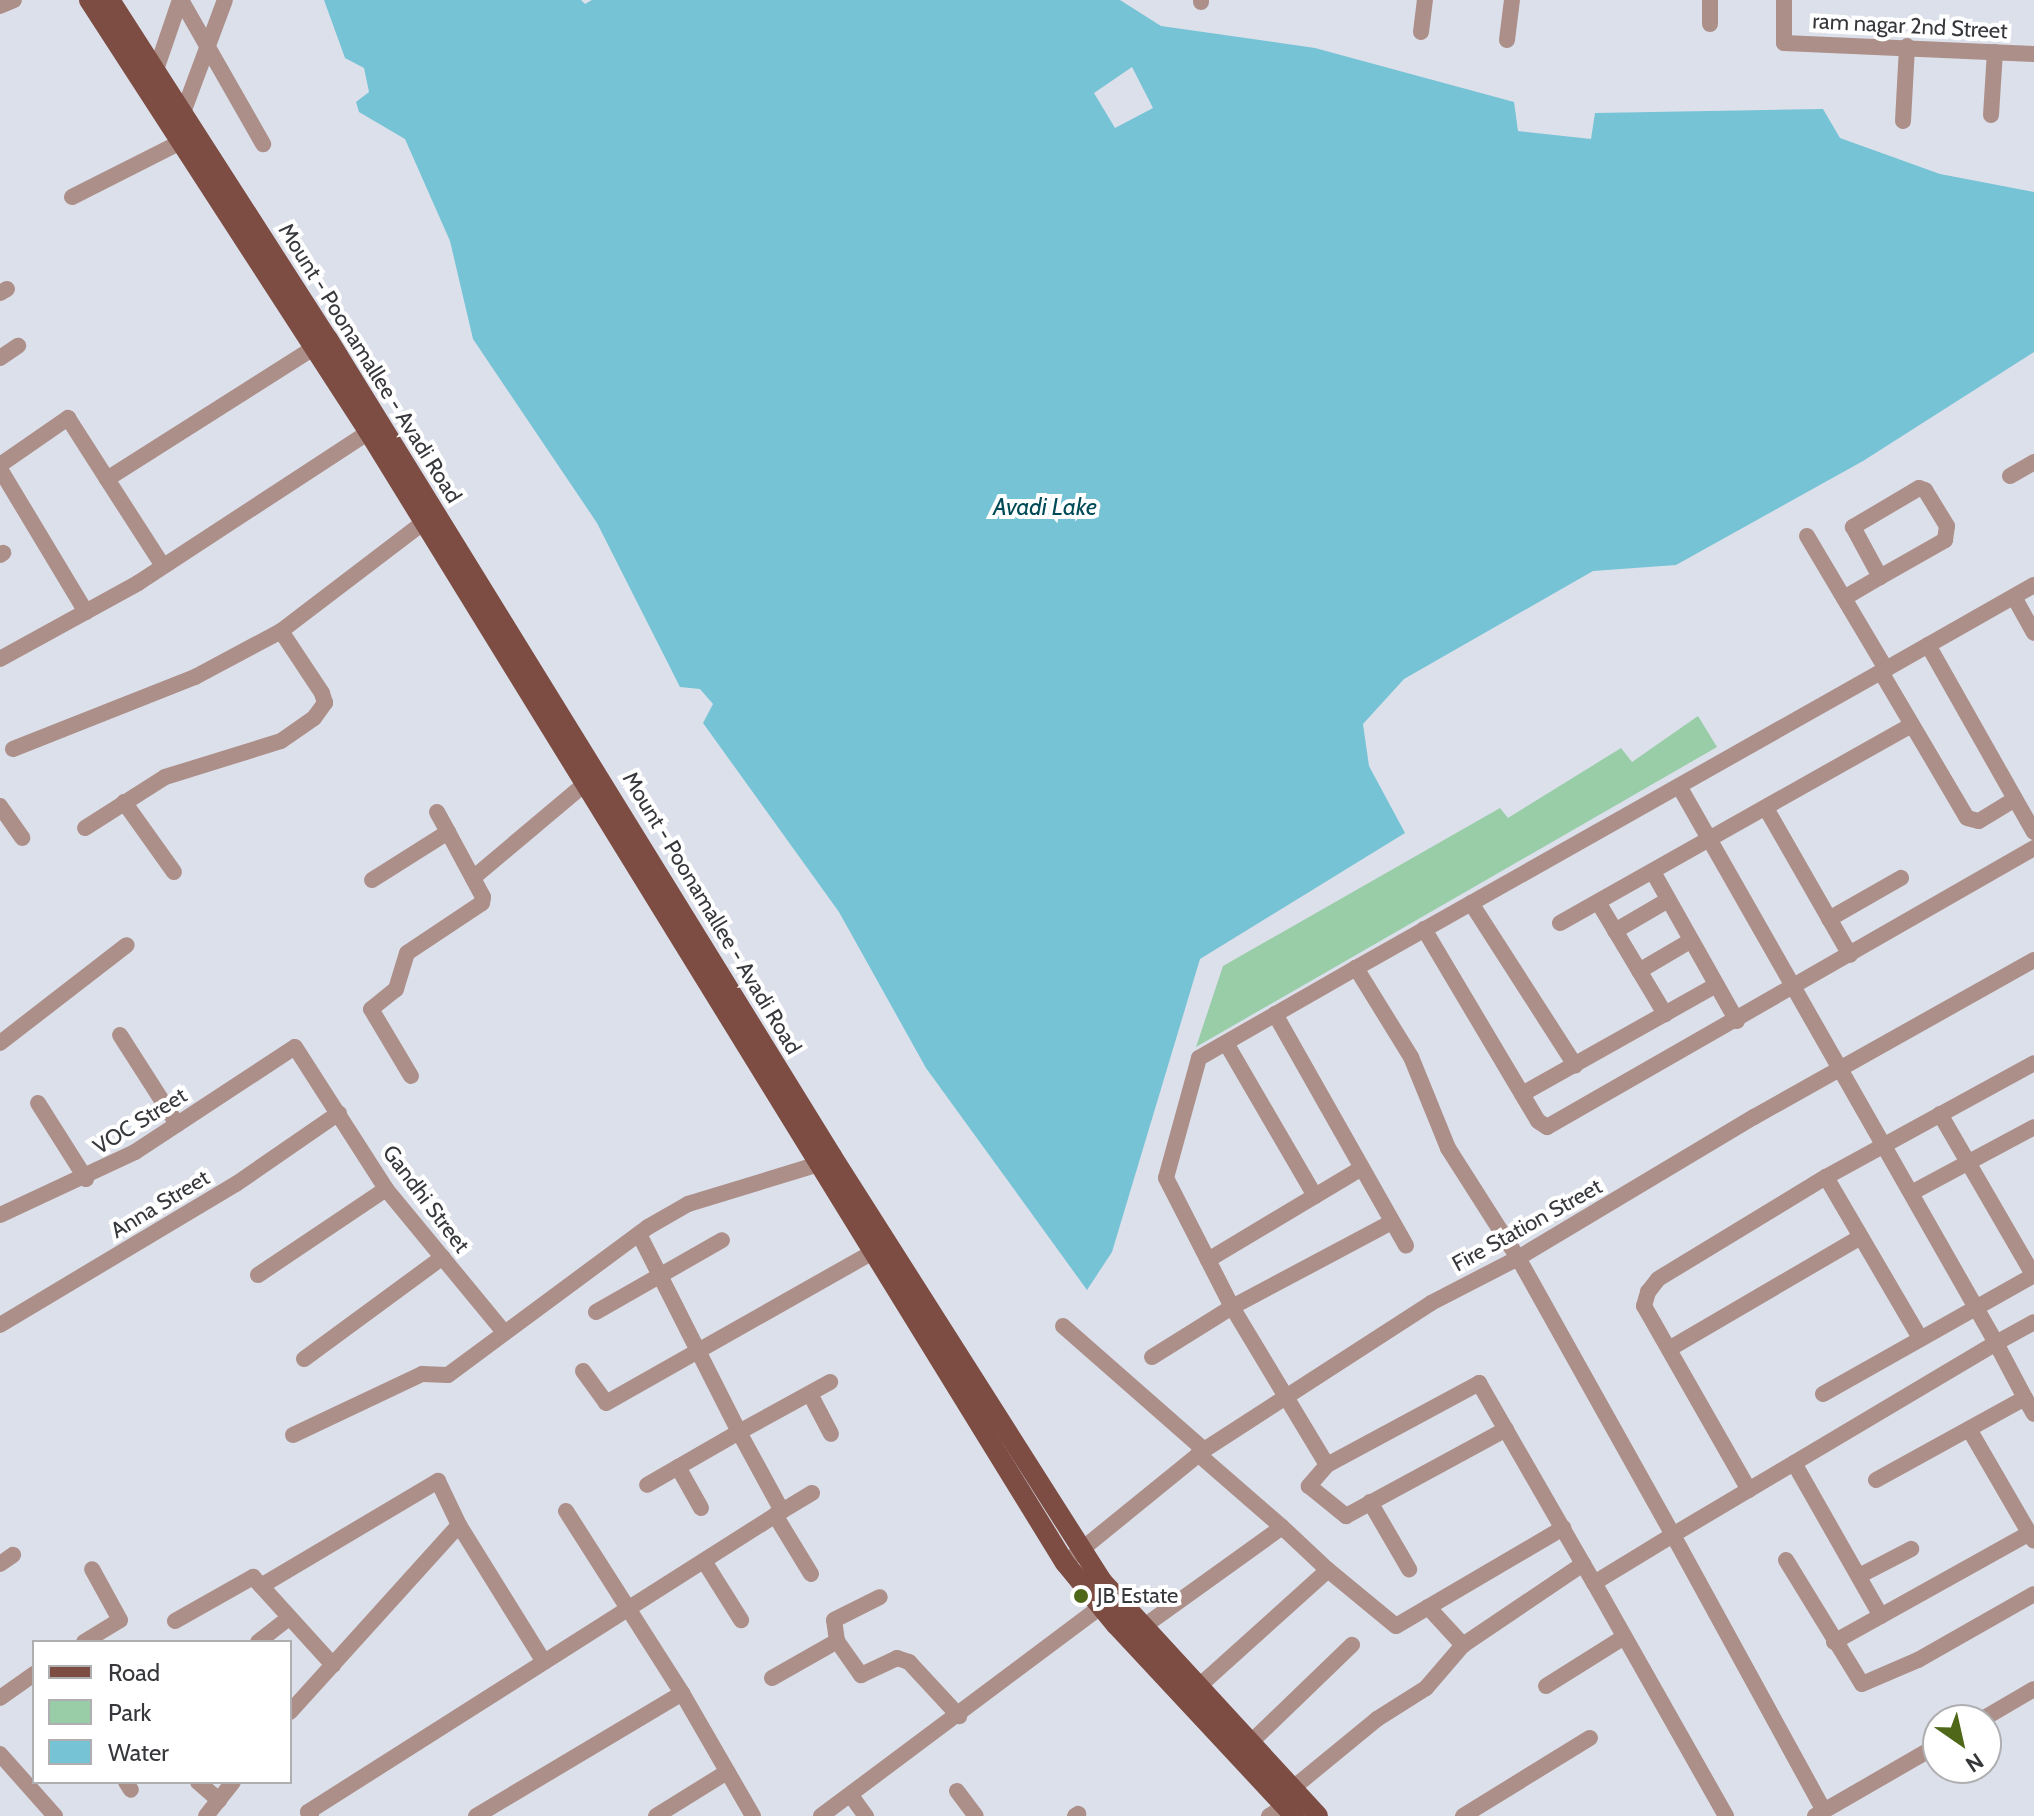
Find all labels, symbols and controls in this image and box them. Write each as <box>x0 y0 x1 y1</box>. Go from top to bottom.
street label: ram nagar 2nd Street <box>1812 8 2008 44</box>
street label: Mount - Poonamallee - Avadi Road <box>273 218 467 508</box>
water label: Avadi Lake <box>993 493 1097 521</box>
street label: Mount - Poonamallee - Avadi Road <box>617 767 807 1059</box>
street label: VOC Street <box>88 1082 192 1160</box>
street label: Gandhi Street <box>377 1140 475 1258</box>
street label: Anna Street <box>106 1164 214 1244</box>
street label: Fire Station Street <box>1448 1173 1606 1277</box>
place label: JB Estate <box>1097 1583 1178 1609</box>
marker: JB Estate <box>1072 1587 1090 1605</box>
legend <box>32 1640 292 1784</box>
text: Road <box>108 1658 160 1687</box>
text: Park <box>108 1698 151 1727</box>
north arrow <box>1922 1704 2002 1784</box>
text: Water <box>108 1738 169 1767</box>
text: N <box>1961 1747 1989 1778</box>

